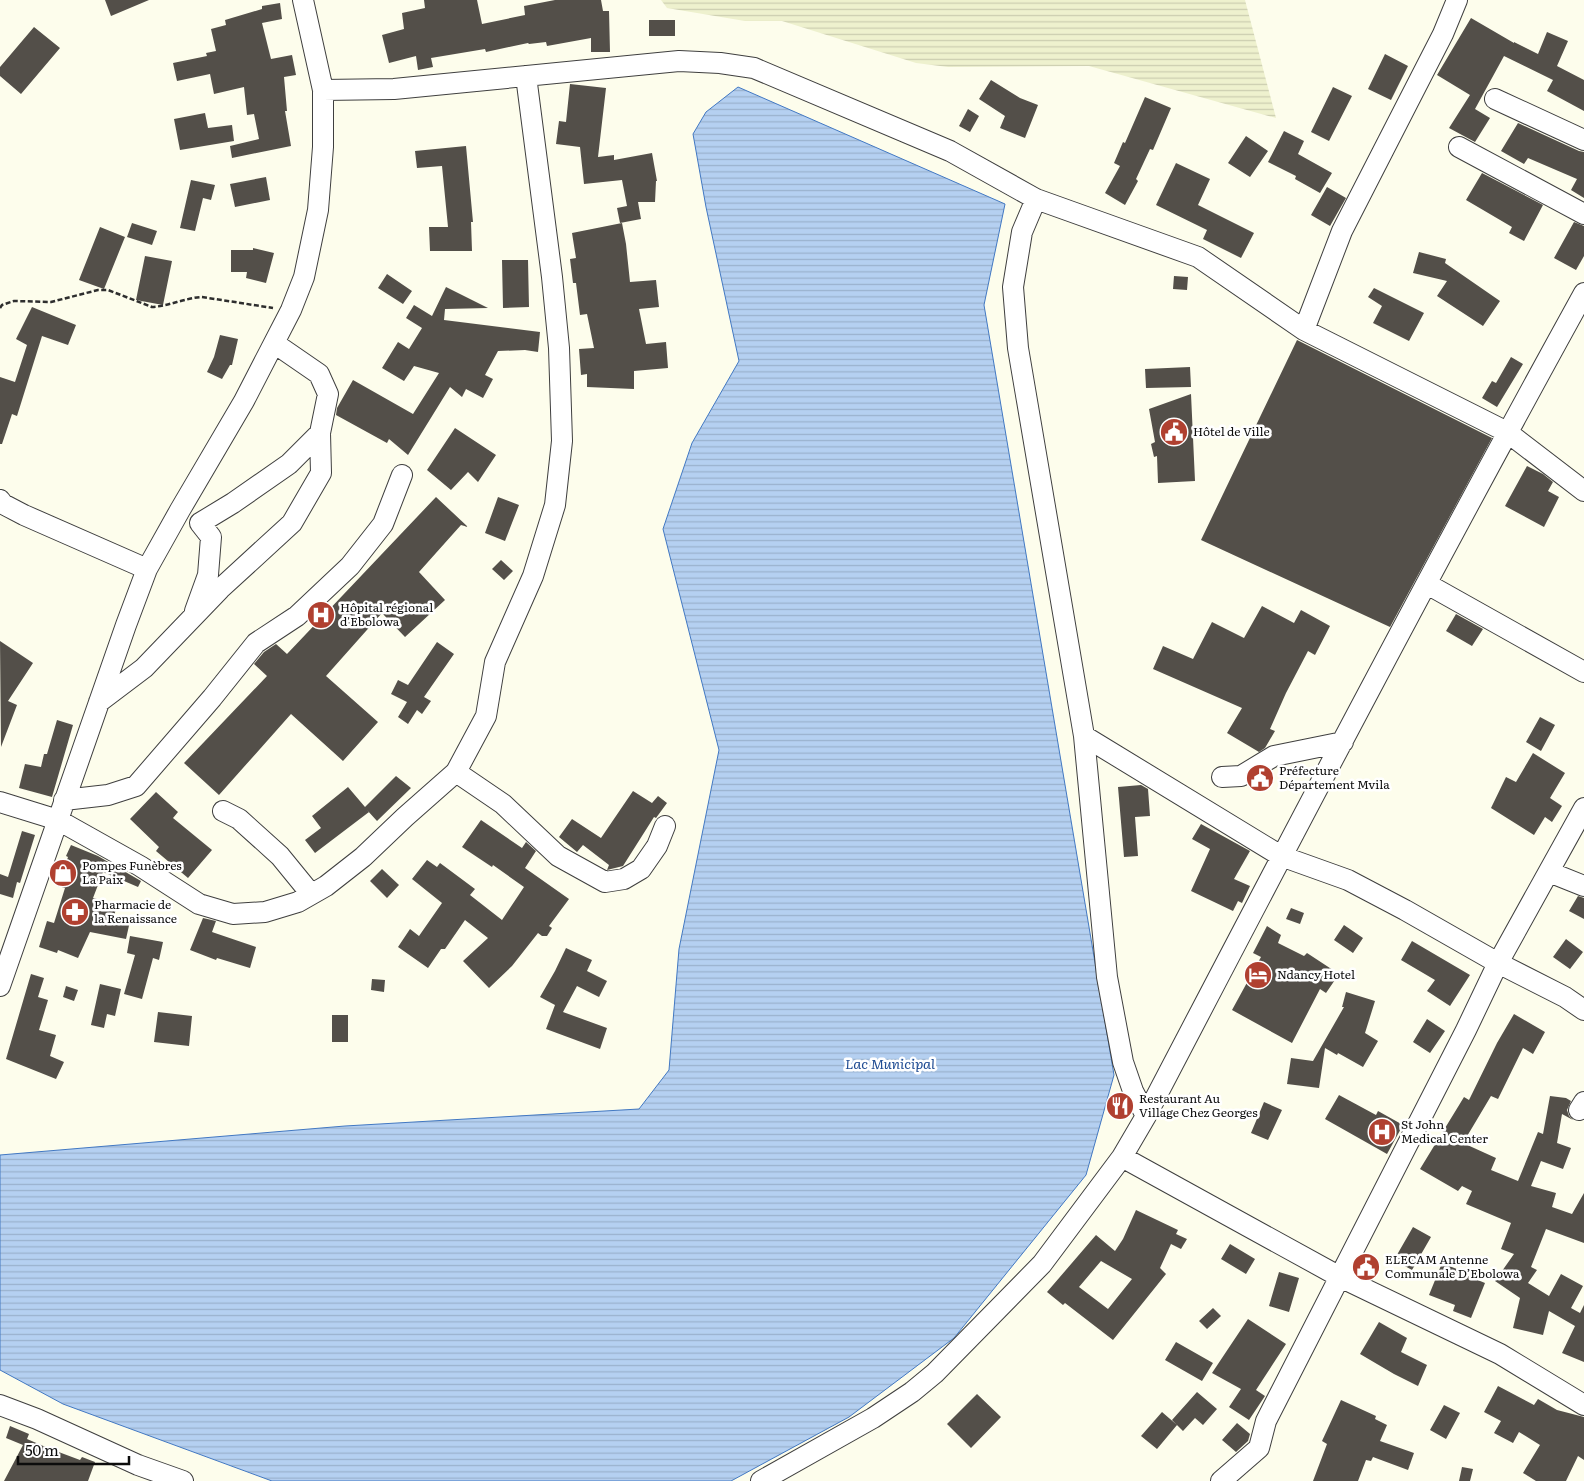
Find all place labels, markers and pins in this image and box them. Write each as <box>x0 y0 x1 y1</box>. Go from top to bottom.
public building icon: Hôtel de Ville <box>1159 417 1189 447</box>
place label: Hôtel de Ville <box>1193 422 1270 440</box>
place label: Hôpital régional d'Ebolowa <box>340 598 433 630</box>
hospital icon: Hôpital régional d'Ebolowa <box>306 600 336 630</box>
place label: Préfecture Département Mvila <box>1279 761 1390 793</box>
public building icon: Préfecture Département Mvila <box>1245 763 1275 793</box>
place label: Pompes Funèbres La Paix <box>82 856 182 888</box>
shop icon: Pompes Funèbres La Paix <box>48 858 78 888</box>
place label: Pharmacie de la Renaissance <box>94 895 177 927</box>
pharmacy icon: Pharmacie de la Renaissance <box>60 897 90 927</box>
hotel icon: Ndancy Hotel <box>1243 960 1273 990</box>
place label: Ndancy Hotel <box>1277 965 1355 983</box>
place label: Restaurant Au Village Chez Georges <box>1139 1089 1258 1121</box>
restaurant icon: Restaurant Au Village Chez Georges <box>1105 1091 1135 1121</box>
place label: St John Medical Center <box>1401 1115 1488 1147</box>
hospital icon: St John Medical Center <box>1367 1117 1397 1147</box>
place label: ELECAM Antenne Communale D’Ebolowa <box>1385 1250 1520 1282</box>
public building icon: ELECAM Antenne Communale D’Ebolowa <box>1351 1252 1381 1282</box>

